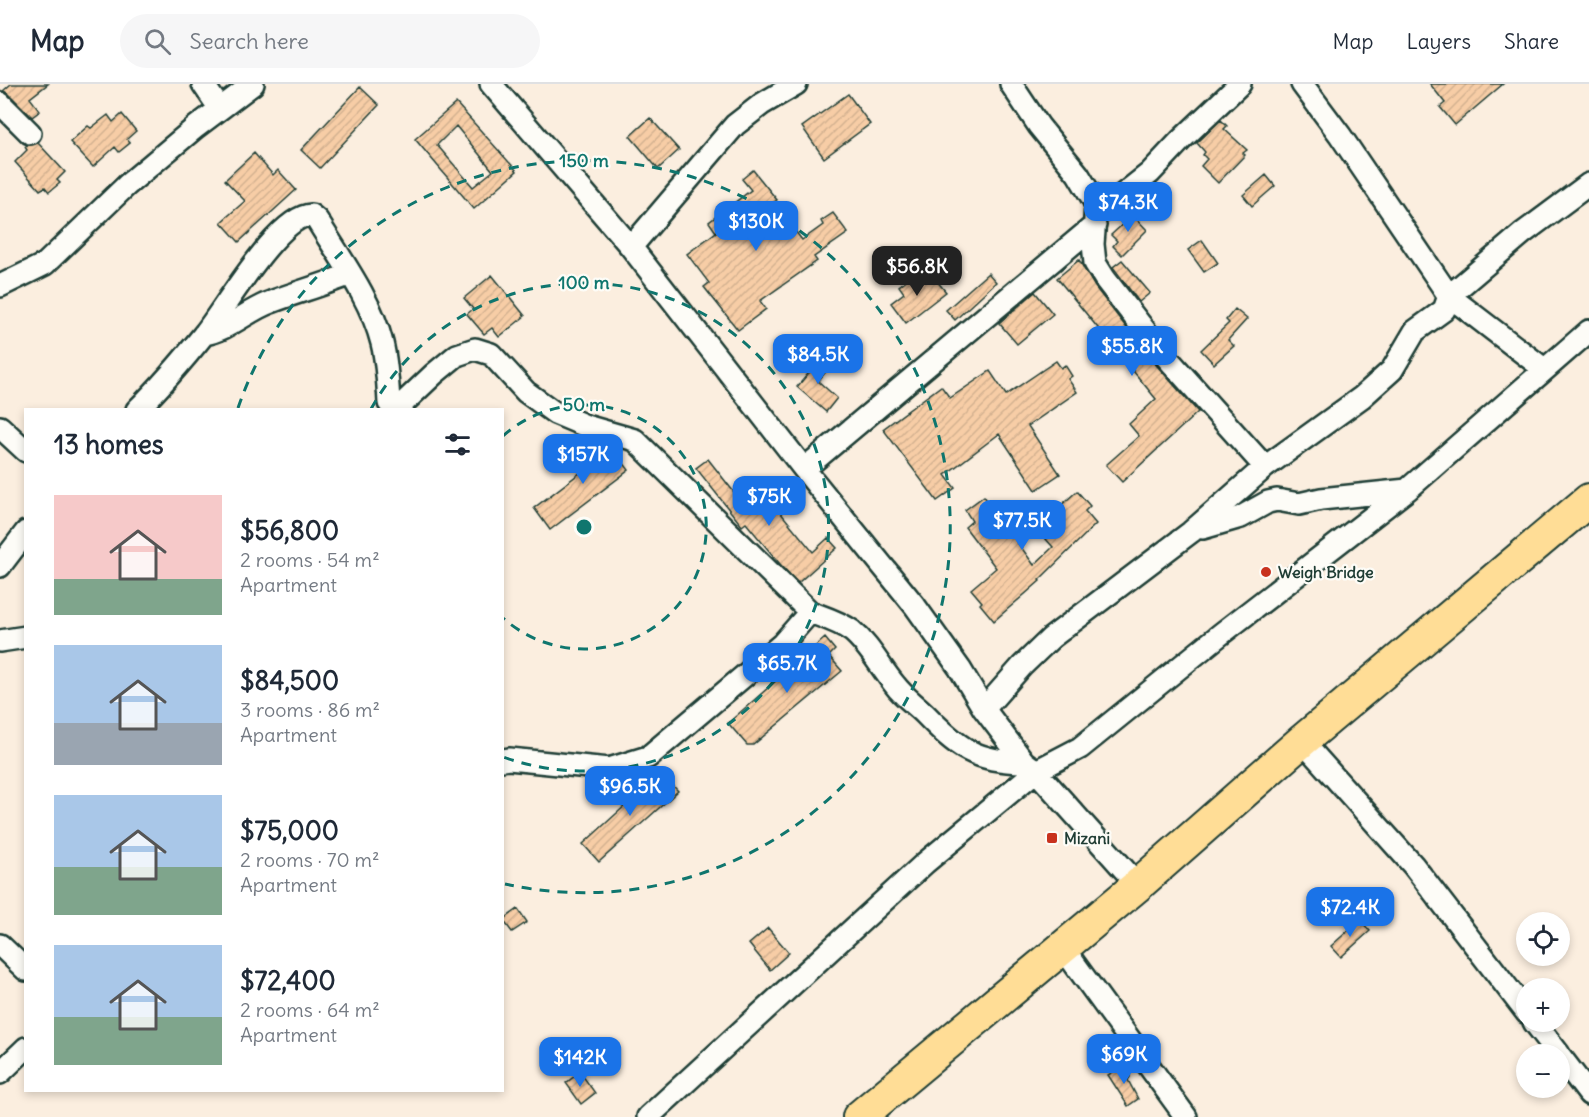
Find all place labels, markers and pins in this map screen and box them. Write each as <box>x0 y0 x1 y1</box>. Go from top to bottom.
pin: $74.3K <box>1079 182 1177 233</box>
pin: $130K <box>714 201 798 252</box>
pin: $56.8K <box>868 246 966 297</box>
pin: $55.8K <box>1083 326 1181 377</box>
pin: $84.5K <box>769 334 867 385</box>
pin: $157K <box>541 434 625 485</box>
pin: $75K <box>733 476 805 527</box>
pin: $77.5K <box>973 500 1071 551</box>
centre of rings <box>574 517 594 537</box>
place label: Weigh Bridge <box>1278 562 1374 583</box>
marker: Weigh Bridge <box>1259 565 1273 579</box>
pin: $65.7K <box>738 643 836 694</box>
pin: $96.5K <box>581 766 679 817</box>
place label: Mizani <box>1064 828 1110 848</box>
marker: Mizani <box>1045 831 1059 845</box>
pin: $72.4K <box>1301 887 1399 938</box>
pin: $69K <box>1088 1034 1160 1085</box>
pin: $142K <box>538 1037 622 1088</box>

